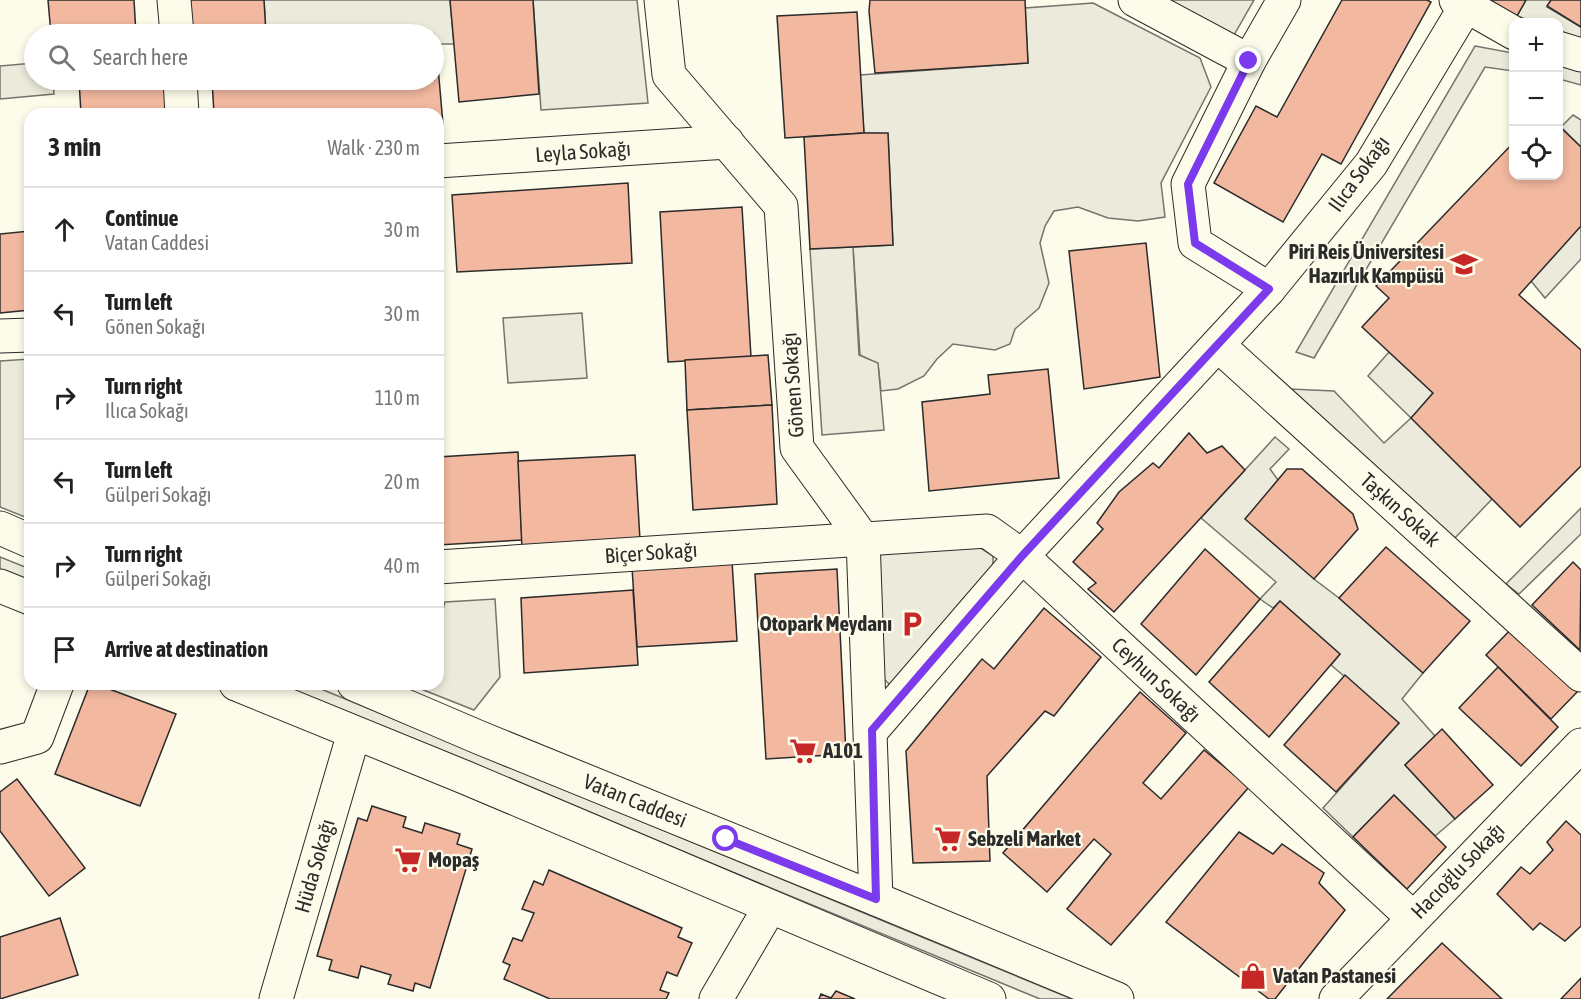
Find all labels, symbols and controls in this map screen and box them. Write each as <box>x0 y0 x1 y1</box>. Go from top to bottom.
map controls <box>1509 18 1563 180</box>
button: + <box>1509 18 1563 72</box>
search box <box>24 24 444 90</box>
icon: search <box>45 41 78 74</box>
text: Search here <box>93 44 188 70</box>
route end <box>1235 47 1261 73</box>
button: − <box>1509 72 1563 126</box>
button: locate <box>1509 126 1563 180</box>
street label: Ilıca Sokağı <box>1323 131 1394 216</box>
text: 3 min <box>48 132 101 162</box>
text: Walk · 230 m <box>328 136 420 159</box>
street label: Leyla Sokağı <box>534 136 632 166</box>
text: Continue <box>105 205 179 231</box>
icon: ahead <box>48 213 81 246</box>
text: 30 m <box>384 218 420 241</box>
text: Vatan Caddesi <box>105 231 209 254</box>
place label: Piri Reis Üniversitesi Hazırlık Kampüsü <box>1289 239 1444 287</box>
school or university icon: Piri Reis Üniversitesi Hazırlık Kampüsü <box>1449 249 1479 279</box>
text: Turn left <box>105 289 172 315</box>
icon: left <box>48 297 81 330</box>
text: 30 m <box>384 302 420 325</box>
text: Gönen Sokağı <box>105 315 205 338</box>
street label: Gönen Sokağı <box>776 332 808 438</box>
text: Turn right <box>105 373 182 399</box>
icon: right <box>48 381 81 414</box>
text: 110 m <box>375 386 420 409</box>
text: Ilıca Sokağı <box>105 399 189 422</box>
text: Turn left <box>105 457 172 483</box>
icon: left <box>48 465 81 498</box>
street label: Taşkın Sokak <box>1356 467 1445 551</box>
text: 20 m <box>384 470 420 493</box>
text: Gülperi Sokağı <box>105 483 211 506</box>
street label: Biçer Sokağı <box>604 537 698 567</box>
text: Turn right <box>105 541 182 567</box>
icon: right <box>48 549 81 582</box>
text: 40 m <box>384 554 420 577</box>
text: Gülperi Sokağı <box>105 567 211 590</box>
parking icon: Otopark Meydanı <box>897 609 927 639</box>
place label: Otopark Meydanı <box>759 611 892 635</box>
street label: Ceyhun Sokağı <box>1107 632 1206 726</box>
icon: arrive <box>48 633 81 666</box>
text: Arrive at destination <box>105 636 268 662</box>
supermarket icon: A101 <box>788 736 818 766</box>
place label: A101 <box>822 738 863 762</box>
street label: Vatan Caddesi <box>580 768 690 832</box>
street label: Hüda Sokağı <box>289 816 339 915</box>
street label: Hacıoğlu Sokağı <box>1406 818 1509 923</box>
supermarket icon: Sebzeli Market <box>933 824 963 854</box>
route start <box>712 825 738 851</box>
place label: Sebzeli Market <box>968 826 1081 850</box>
supermarket icon: Mopaş <box>393 845 423 875</box>
place label: Mopaş <box>428 847 480 871</box>
shop icon: Vatan Pastanesi <box>1238 961 1268 991</box>
place label: Vatan Pastanesi <box>1272 963 1396 987</box>

